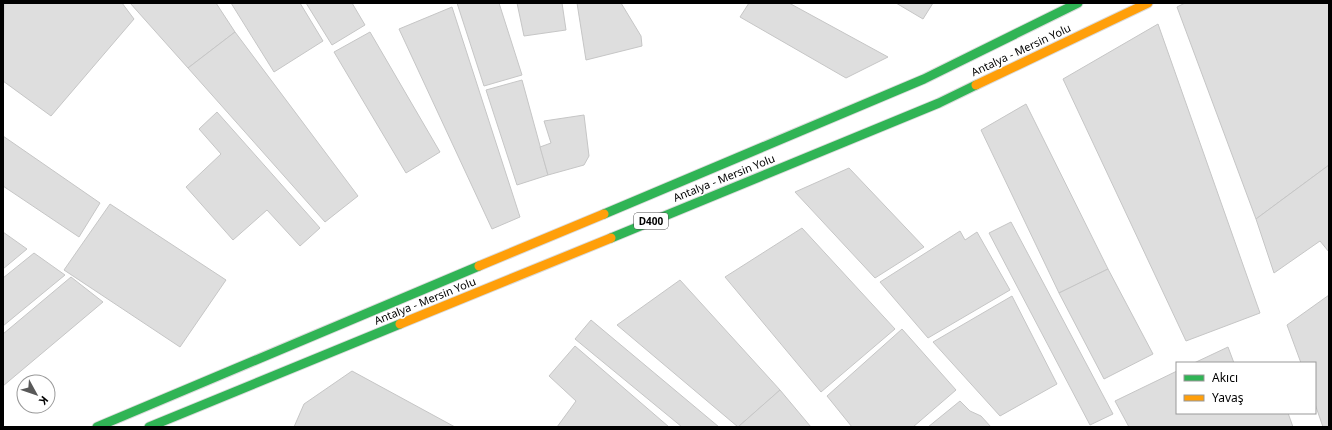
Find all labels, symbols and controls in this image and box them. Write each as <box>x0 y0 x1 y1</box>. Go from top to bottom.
street label: Antalya - Mersin Yolu <box>969 20 1073 79</box>
street label: Antalya - Mersin Yolu <box>671 150 777 205</box>
road number: D400 <box>634 213 668 229</box>
street label: Antalya - Mersin Yolu <box>372 273 478 328</box>
legend <box>1176 362 1316 414</box>
text: Akıcı <box>1212 369 1238 386</box>
north arrow <box>16 374 56 414</box>
text: Yavaş <box>1212 389 1244 406</box>
text: K <box>36 393 52 409</box>

